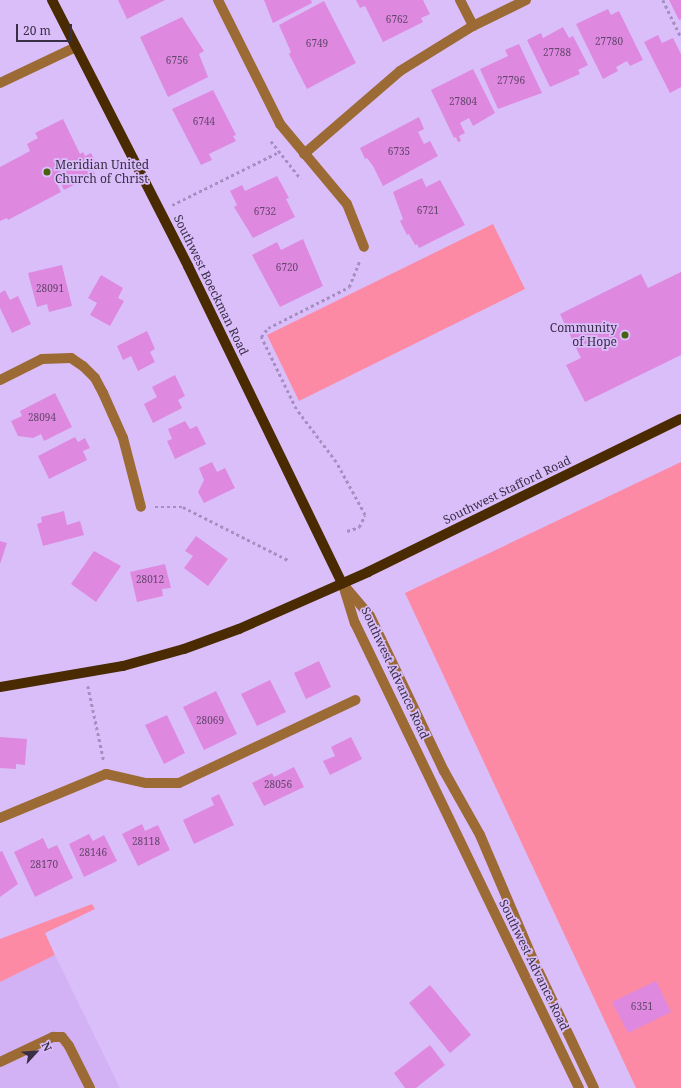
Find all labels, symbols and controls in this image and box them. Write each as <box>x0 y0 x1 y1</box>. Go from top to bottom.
house number: 6762 <box>386 14 408 26</box>
scale bar <box>18 16 74 42</box>
text: 20 m <box>23 22 51 39</box>
house number: 27780 <box>595 36 623 48</box>
house number: 6749 <box>306 38 328 50</box>
house number: 27788 <box>543 47 571 59</box>
house number: 6756 <box>166 55 188 67</box>
house number: 27796 <box>497 75 525 87</box>
house number: 27804 <box>449 96 477 108</box>
house number: 6744 <box>193 116 215 128</box>
house number: 6735 <box>388 146 410 158</box>
place label: Meridian United Church of Christ <box>55 158 149 186</box>
marker: Meridian United Church of Christ <box>42 167 52 177</box>
house number: 6721 <box>417 205 439 217</box>
house number: 6732 <box>254 206 276 218</box>
street label: Southwest Boeckman Road <box>171 212 251 358</box>
house number: 6720 <box>276 262 298 274</box>
house number: 28091 <box>36 283 64 295</box>
place label: Community of Hope <box>550 321 617 349</box>
marker: Community of Hope <box>620 330 630 340</box>
house number: 28094 <box>28 412 56 424</box>
street label: Southwest Stafford Road <box>441 453 573 527</box>
house number: 28012 <box>136 574 164 586</box>
street label: Southwest Advance Road <box>358 605 432 741</box>
house number: 28069 <box>196 715 224 727</box>
house number: 28056 <box>264 779 292 791</box>
house number: 28118 <box>132 836 160 848</box>
house number: 28146 <box>79 847 107 859</box>
house number: 28170 <box>30 859 58 871</box>
street label: Southwest Advance Road <box>496 897 572 1033</box>
house number: 6351 <box>631 1001 653 1013</box>
north arrow <box>16 1032 56 1072</box>
text: N <box>39 1039 56 1054</box>

